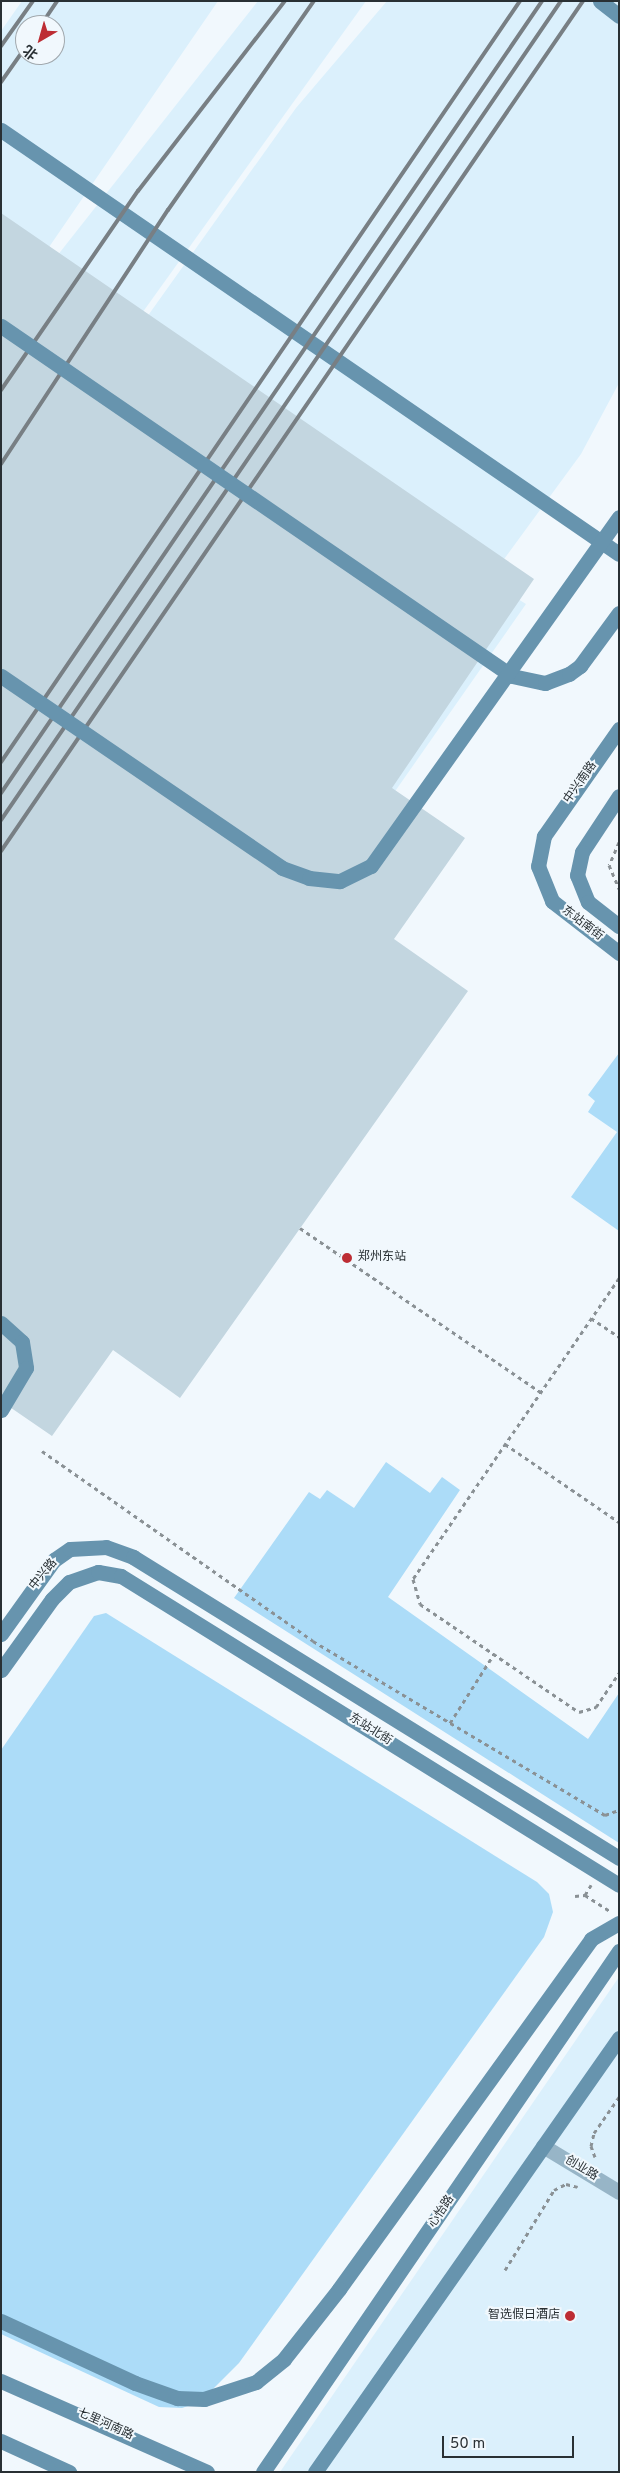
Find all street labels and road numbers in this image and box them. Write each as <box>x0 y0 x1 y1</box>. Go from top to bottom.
street label: 中兴南路 <box>561 759 601 807</box>
street label: 东站南街 <box>558 904 606 944</box>
street label: 中兴路 <box>27 1556 61 1594</box>
street label: 东站北街 <box>346 1711 394 1749</box>
street label: 创业路 <box>562 2154 600 2184</box>
street label: 心怡路 <box>426 2193 458 2231</box>
street label: 七里河南路 <box>75 2406 135 2444</box>

